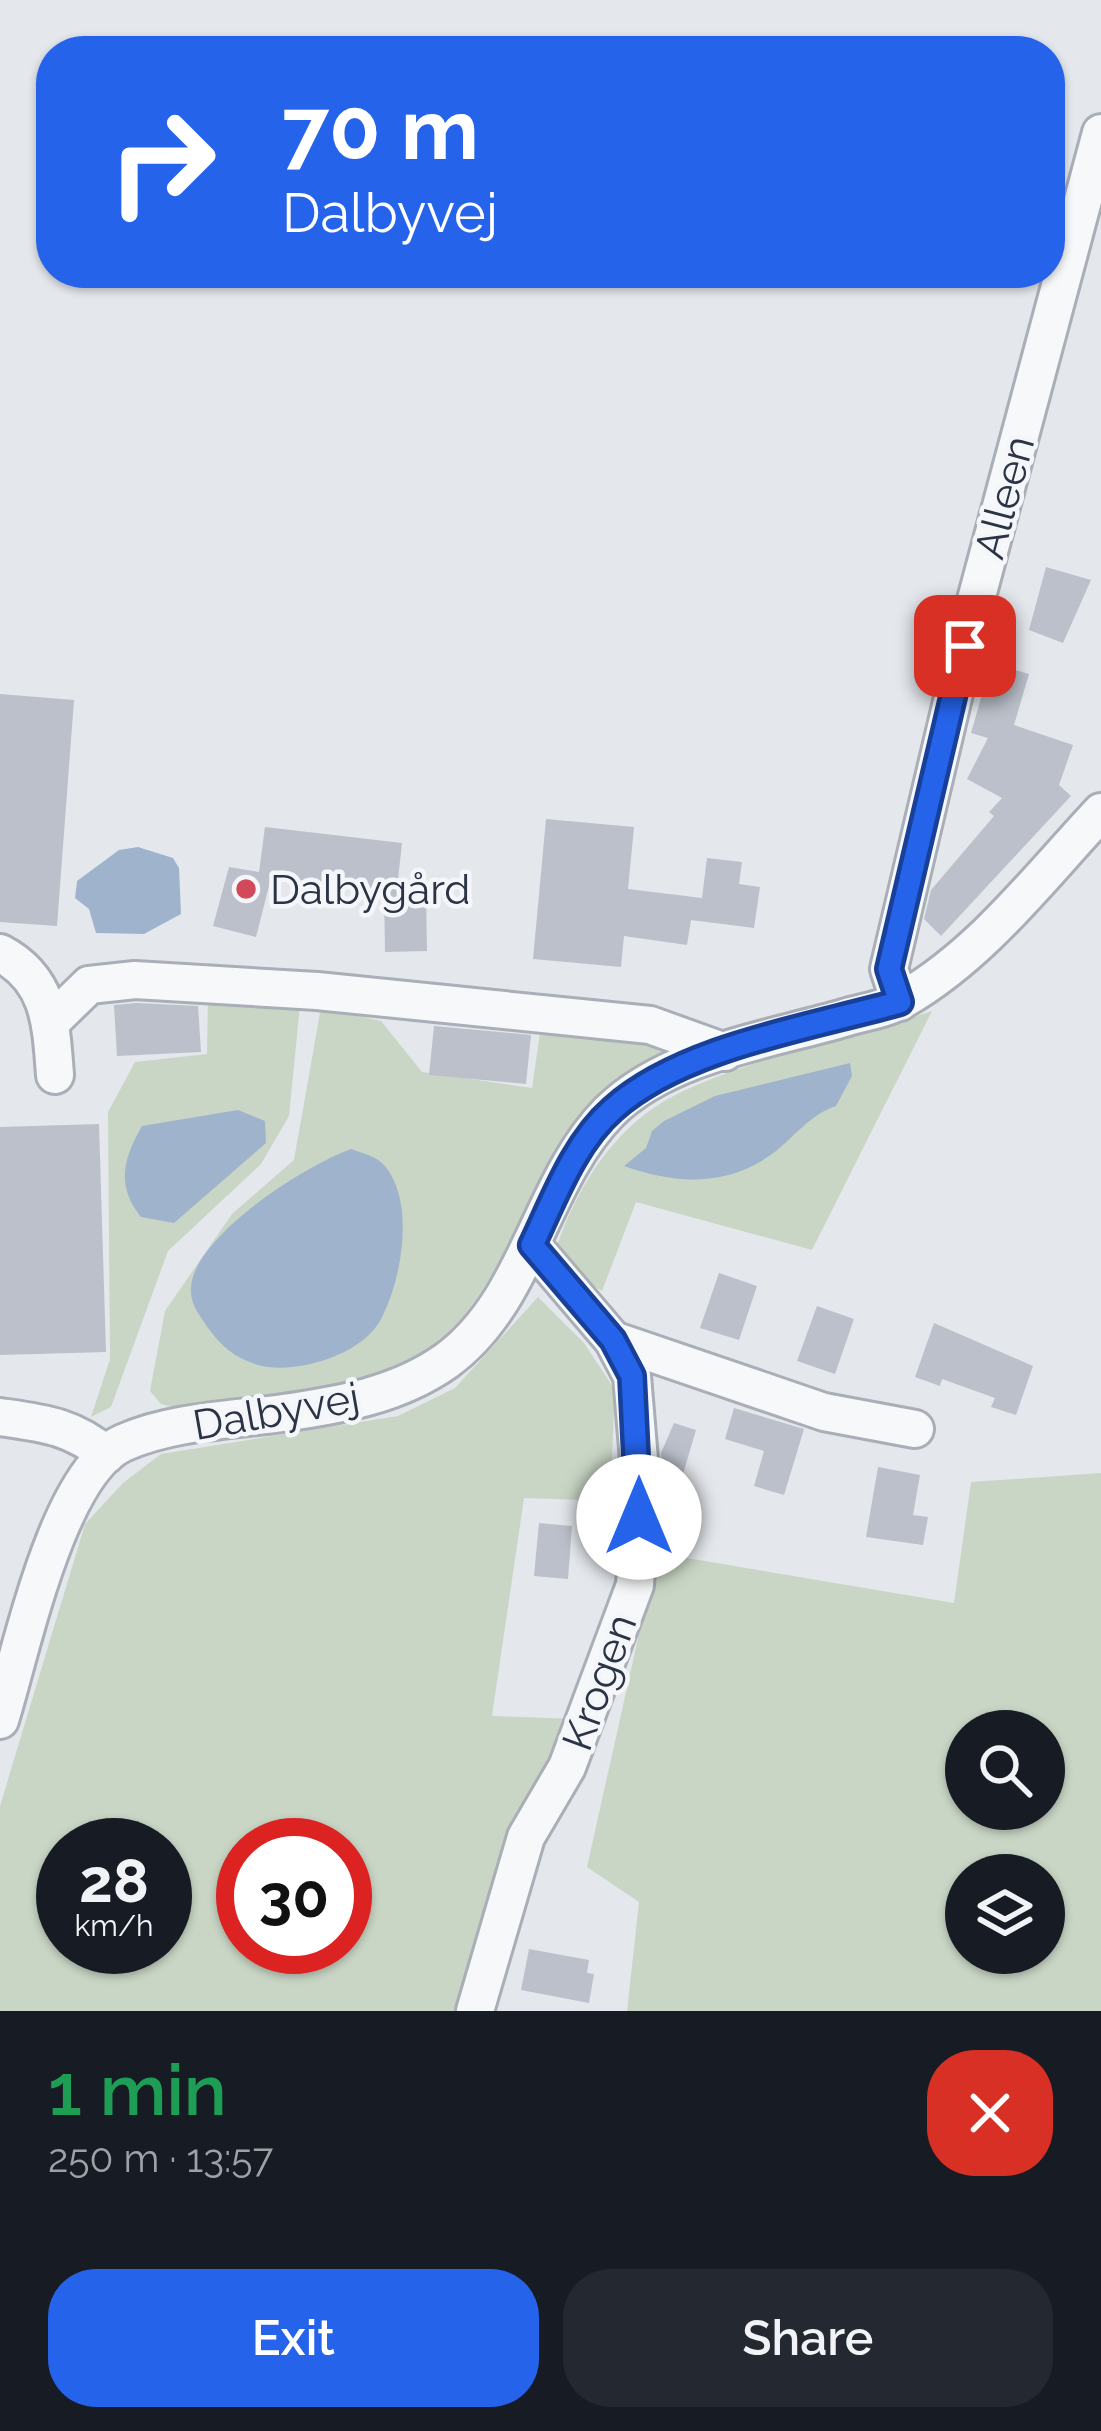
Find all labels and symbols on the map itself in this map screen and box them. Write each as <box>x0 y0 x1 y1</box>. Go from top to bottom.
street label: Alleen <box>965 430 1044 564</box>
pin <box>914 595 1016 697</box>
place label: Dalbygård <box>270 865 471 914</box>
marker: Dalbygård <box>233 876 259 902</box>
street label: Dalbyvej <box>189 1373 363 1450</box>
position arrow <box>576 1454 702 1580</box>
street label: Krogen <box>552 1607 647 1757</box>
speed limit sign: 30 <box>216 1818 372 1974</box>

